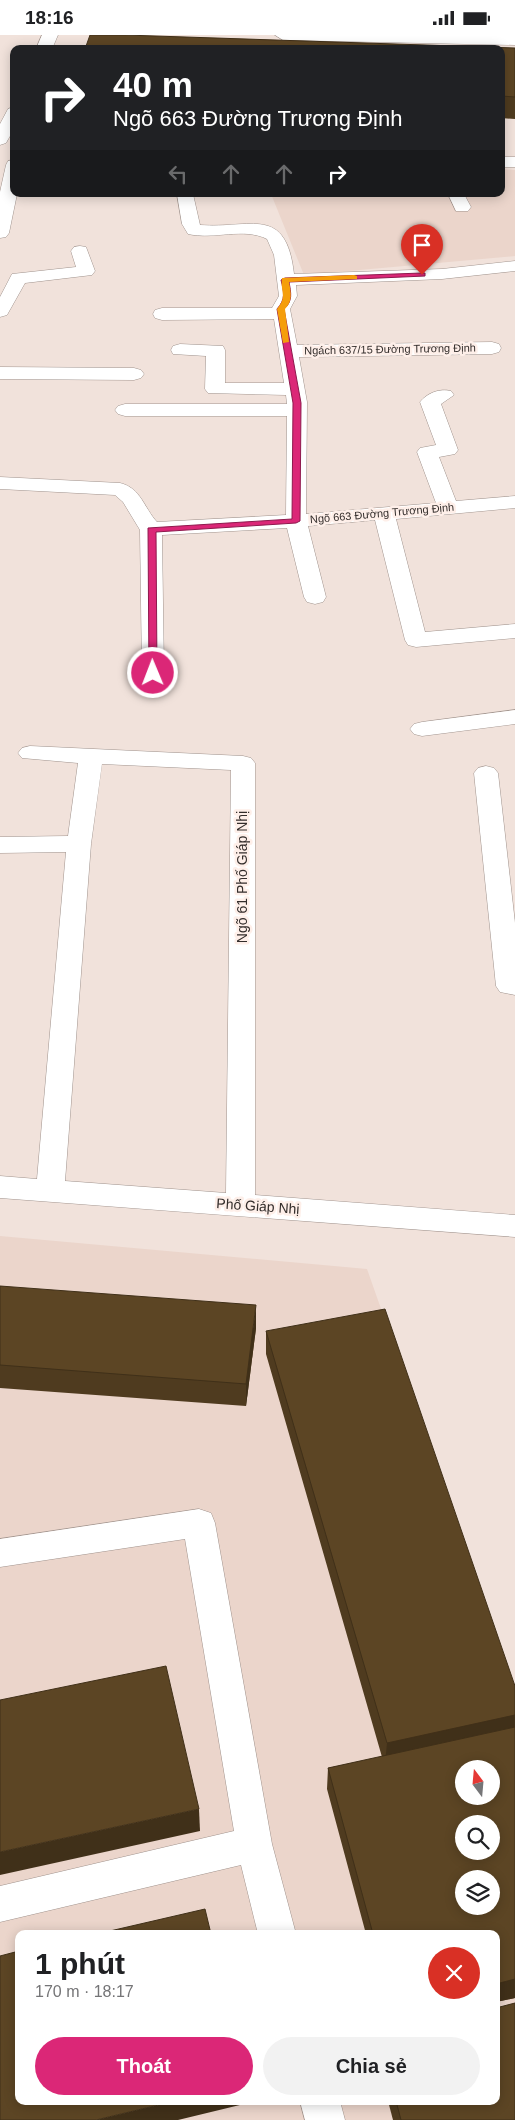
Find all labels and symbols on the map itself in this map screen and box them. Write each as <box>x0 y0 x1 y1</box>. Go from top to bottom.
pin <box>401 224 443 275</box>
street label: Ngách 637/15 Đường Trương Định <box>304 342 476 356</box>
street label: Ngõ 663 Đường Trương Định <box>309 501 455 525</box>
position arrow <box>126 646 178 698</box>
street label: Ngõ 61 Phố Giáp Nhị <box>234 811 250 943</box>
street label: Phố Giáp Nhị <box>216 1195 300 1217</box>
north arrow <box>455 1760 500 1805</box>

